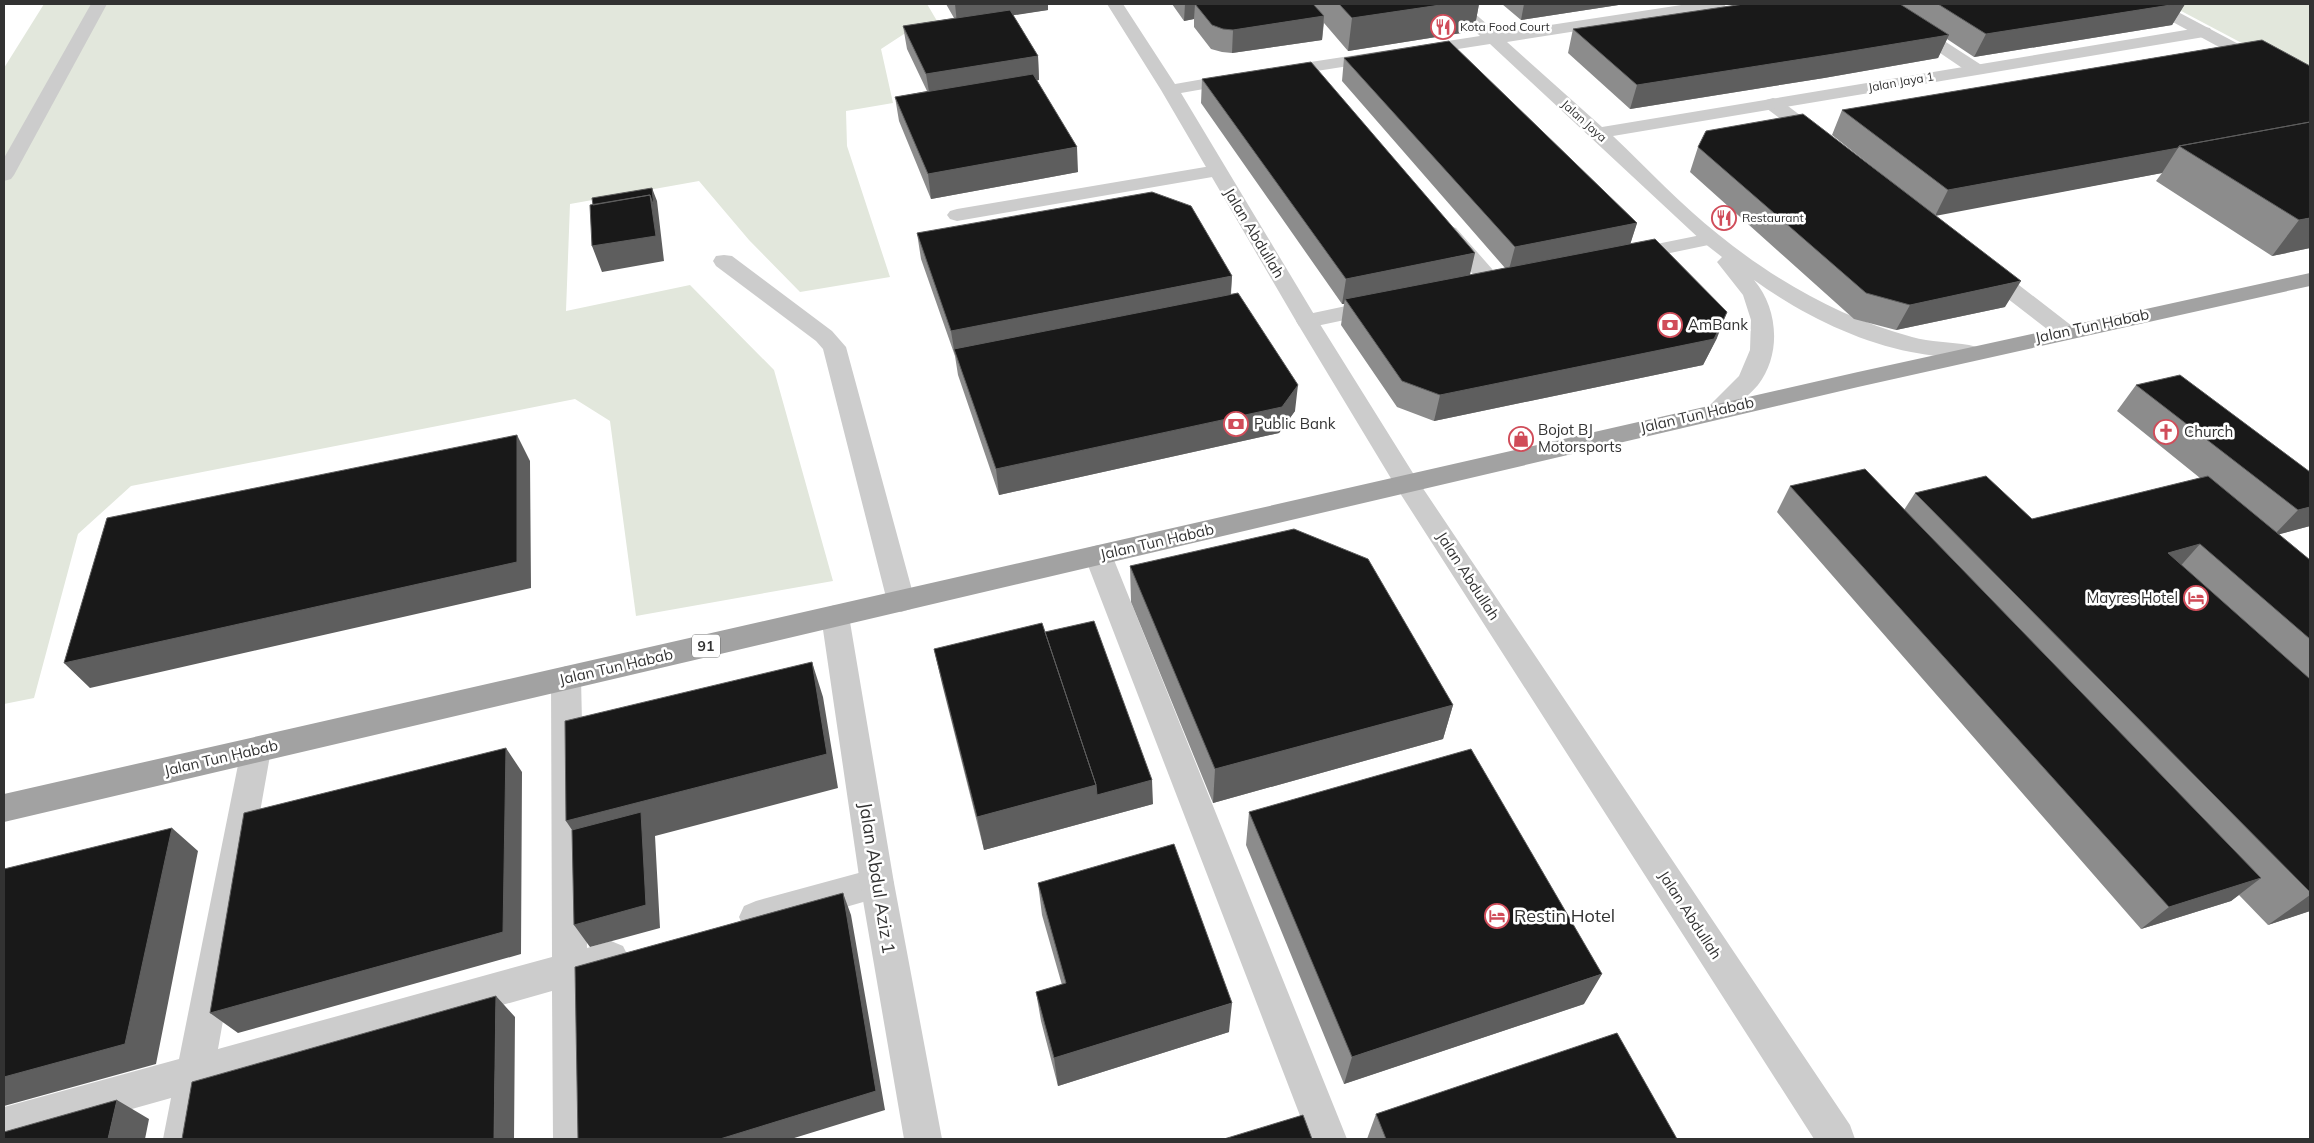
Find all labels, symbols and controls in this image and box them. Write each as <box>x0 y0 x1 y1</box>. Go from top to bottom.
restaurant icon: Kota Food Court <box>1430 14 1456 40</box>
place label: Kota Food Court <box>1460 19 1550 34</box>
street label: Jalan Jaya 1 <box>1867 68 1935 95</box>
street label: Jalan Jaya <box>1559 96 1610 145</box>
street label: Jalan Abdullah <box>1220 184 1289 281</box>
restaurant icon: Restaurant <box>1711 205 1737 231</box>
place label: Restaurant <box>1742 210 1804 225</box>
street label: Jalan Tun Habab <box>2033 304 2151 347</box>
bank icon: AmBank <box>1657 312 1683 338</box>
place label: AmBank <box>1688 315 1748 334</box>
street label: Jalan Tun Habab <box>1638 392 1756 437</box>
bank icon: Public Bank <box>1223 411 1249 437</box>
place label: Public Bank <box>1254 414 1336 433</box>
church icon: Church <box>2153 419 2179 445</box>
place label: Bojot BJ Motorsports <box>1538 420 1622 456</box>
place label: Church <box>2184 422 2233 441</box>
shop icon: Bojot BJ Motorsports <box>1508 426 1534 452</box>
street label: Jalan Tun Habab <box>1098 519 1216 564</box>
street label: Jalan Abdullah <box>1433 528 1504 624</box>
hotel icon: Mayres Hotel <box>2183 585 2209 611</box>
place label: Mayres Hotel <box>2086 588 2178 607</box>
road number: 91 <box>692 634 720 658</box>
street label: Jalan Tun Habab <box>557 644 675 689</box>
street label: Jalan Tun Habab <box>162 735 280 780</box>
street label: Jalan Abdul Aziz 1 <box>854 801 901 955</box>
street label: Jalan Abdullah <box>1655 867 1726 963</box>
hotel icon: Restin Hotel <box>1484 903 1510 929</box>
place label: Restin Hotel <box>1514 904 1615 927</box>

